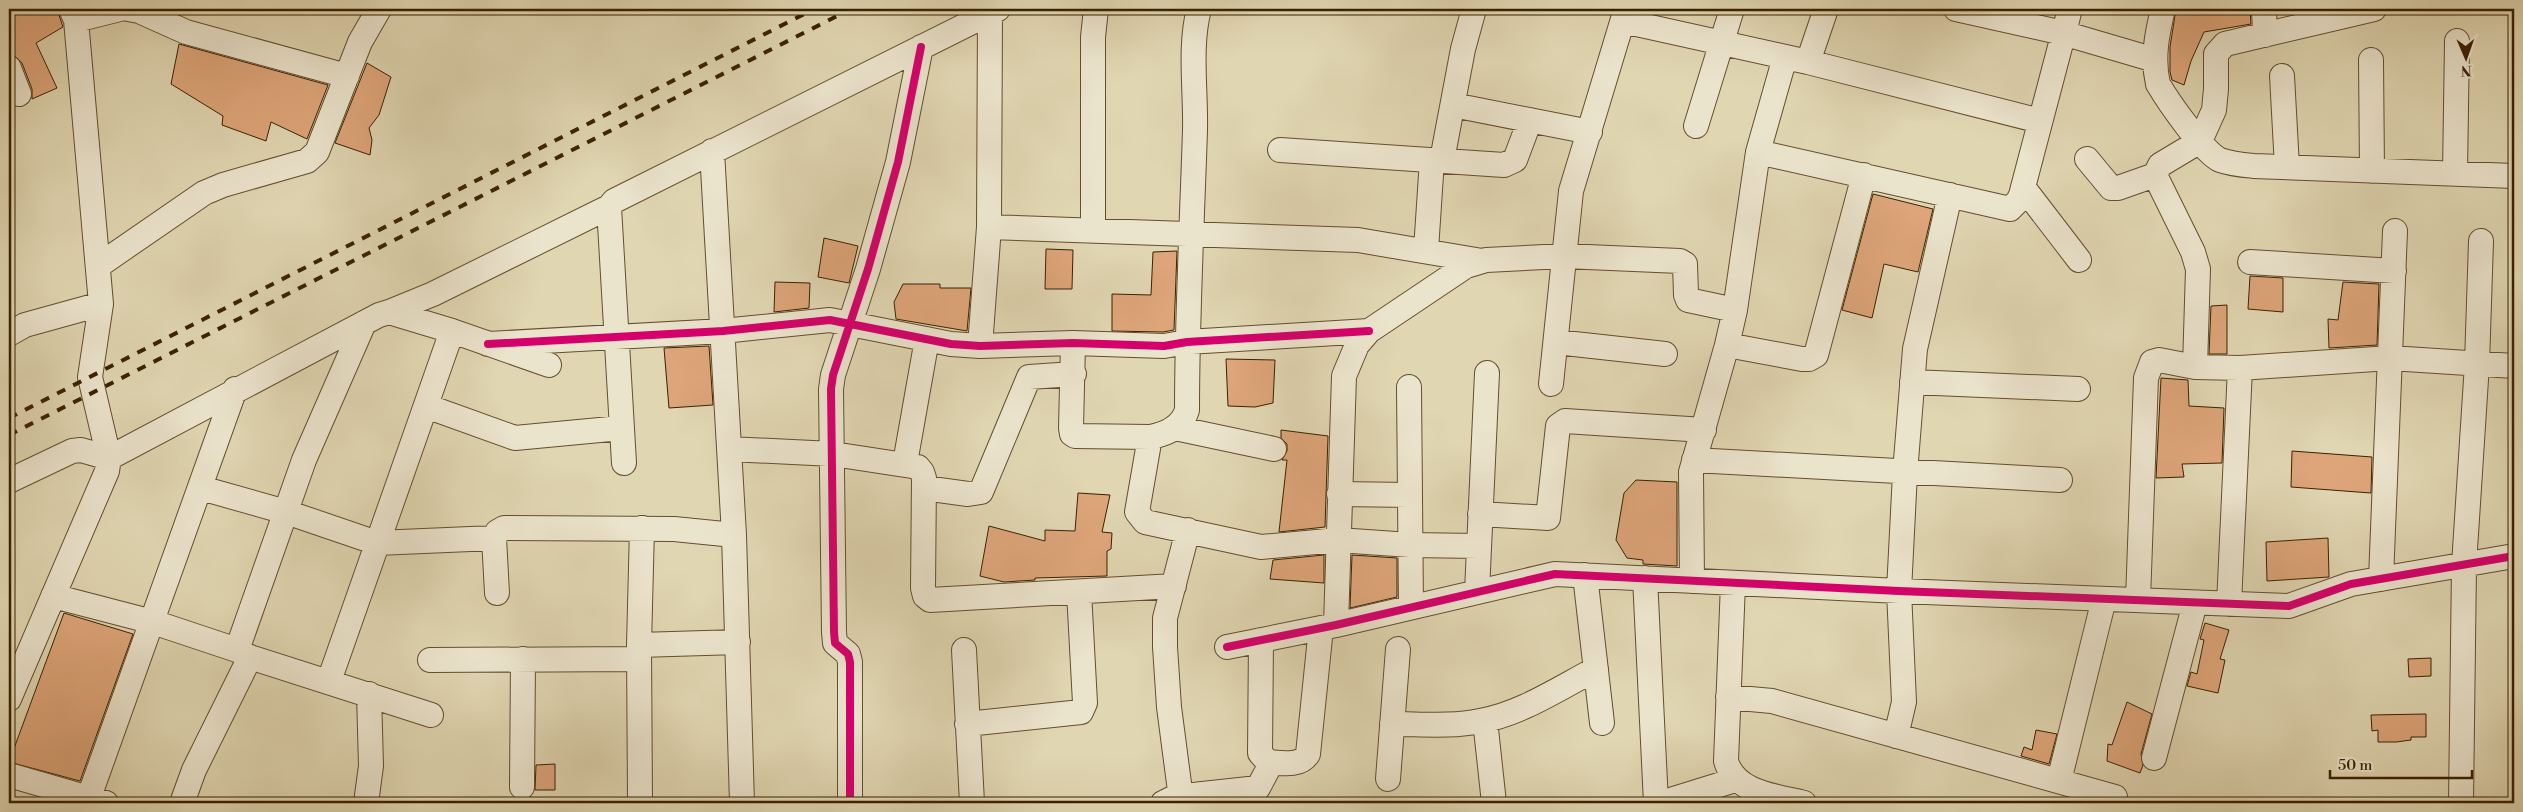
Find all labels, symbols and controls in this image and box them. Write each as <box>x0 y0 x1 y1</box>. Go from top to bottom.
north arrow <box>2440 32 2490 82</box>
text: N <box>2461 61 2472 79</box>
scale bar <box>2330 747 2473 779</box>
text: 50 m <box>2338 756 2372 775</box>

